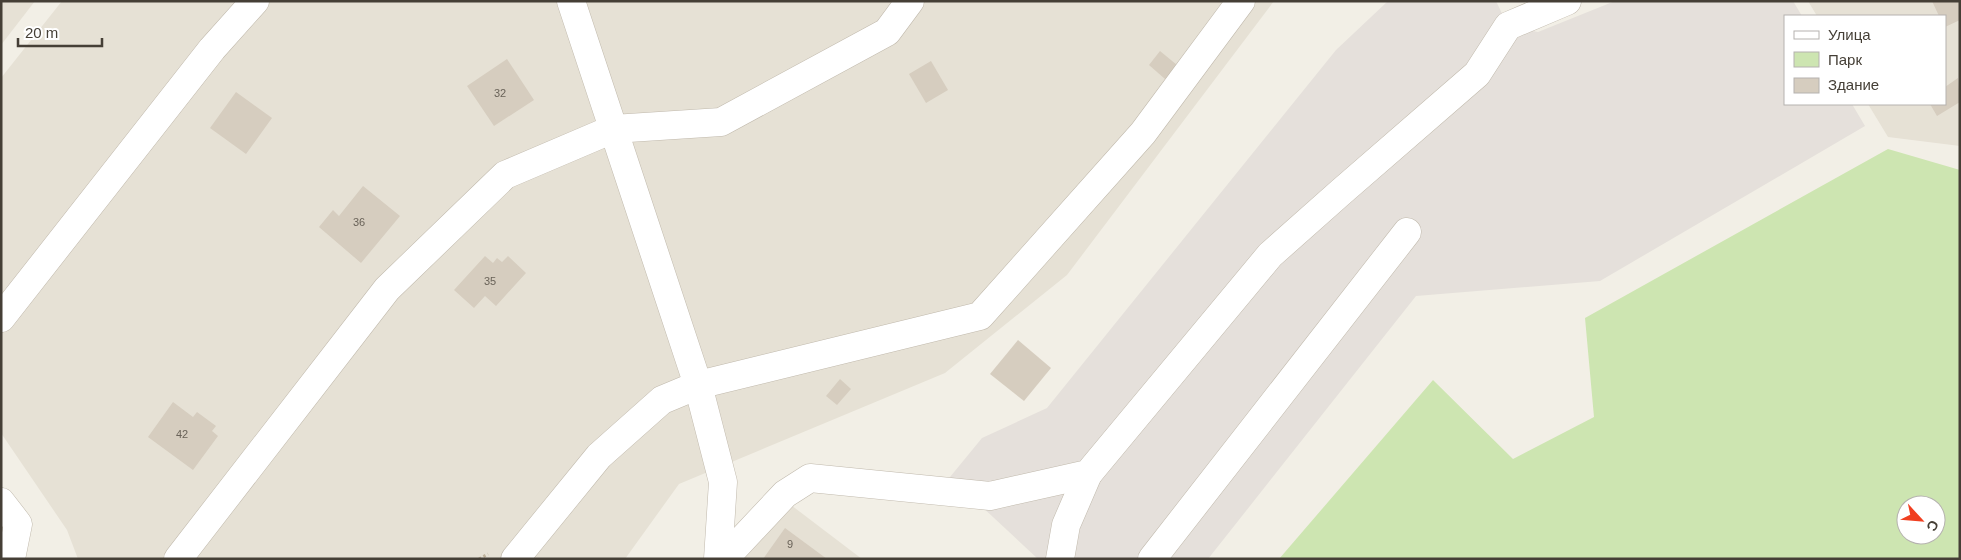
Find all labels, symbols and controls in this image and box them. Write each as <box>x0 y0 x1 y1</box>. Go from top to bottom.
scale bar <box>18 15 101 47</box>
legend <box>1784 15 1946 105</box>
text: 20 m <box>25 24 58 41</box>
text: Улица <box>1828 26 1871 43</box>
text: Парк <box>1828 51 1862 68</box>
text: Здание <box>1828 76 1879 93</box>
house number: 32 <box>494 87 506 99</box>
house number: 36 <box>353 216 365 228</box>
house number: 35 <box>484 275 496 287</box>
house number: 42 <box>176 428 188 440</box>
north arrow <box>1896 495 1946 545</box>
text: С <box>1923 518 1942 534</box>
house number: 9 <box>787 538 793 550</box>

